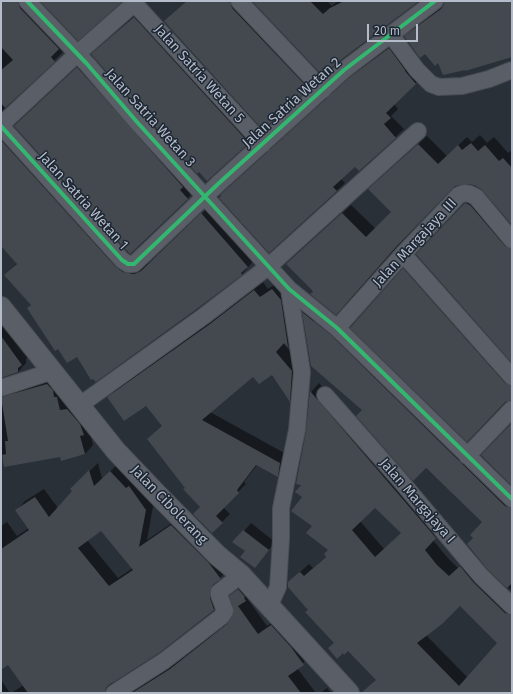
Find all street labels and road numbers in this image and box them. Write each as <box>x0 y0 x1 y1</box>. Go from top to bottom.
street label: Jalan Satria Wetan 5 <box>150 21 248 127</box>
street label: Jalan Satria Wetan 2 <box>239 54 345 152</box>
street label: Jalan Satria Wetan 3 <box>101 65 199 171</box>
street label: Jalan Satria Wetan 1 <box>35 149 131 253</box>
street label: Jalan Margajaya III <box>370 195 460 291</box>
street label: Jalan Margajaya I <box>376 455 458 547</box>
street label: Jalan Cibolerang <box>127 462 211 548</box>

